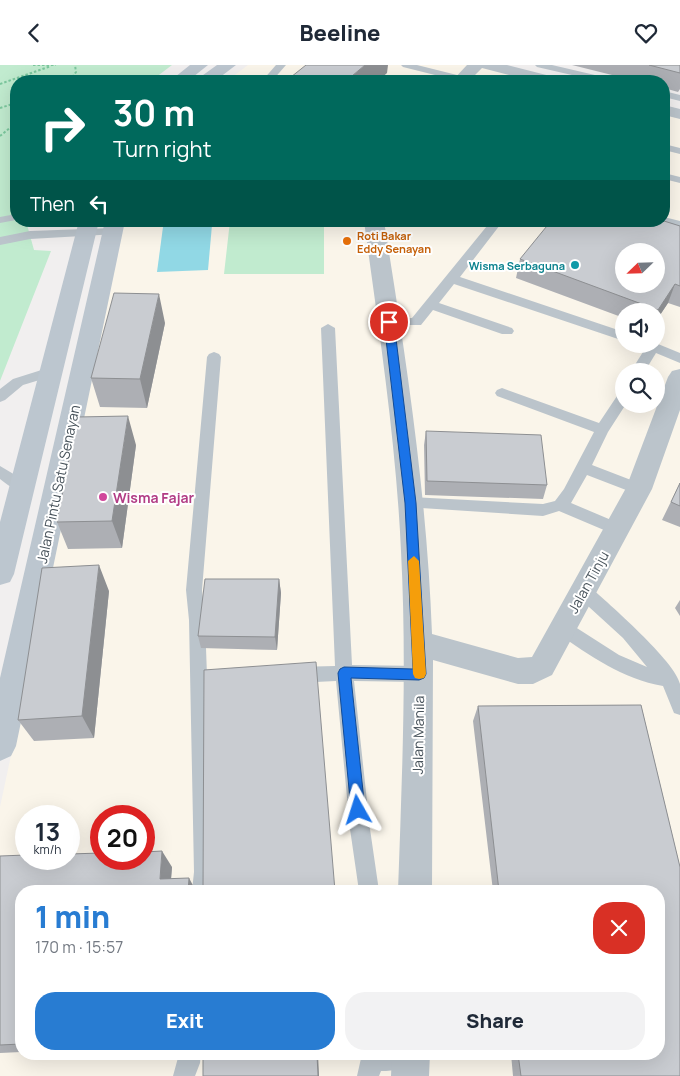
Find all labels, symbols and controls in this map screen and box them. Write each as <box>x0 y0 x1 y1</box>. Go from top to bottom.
text: Beeline <box>300 18 380 48</box>
icon: back <box>20 19 48 47</box>
icon: heart <box>632 19 660 47</box>
text: 30 m <box>113 89 195 137</box>
icon: right <box>30 95 95 160</box>
text: Turn right <box>113 134 211 164</box>
icon: left <box>85 190 113 218</box>
text: Then <box>30 191 75 217</box>
place label: Roti Bakar Eddy Senayan <box>357 228 431 256</box>
marker: Roti Bakar Eddy Senayan <box>341 235 353 247</box>
north arrow <box>615 243 665 293</box>
map controls <box>615 243 665 413</box>
place label: Wisma Serbaguna <box>469 258 565 273</box>
marker: Wisma Serbaguna <box>569 259 581 271</box>
pin <box>368 301 410 343</box>
button: sound <box>615 303 665 353</box>
icon: arrive <box>375 308 403 336</box>
button: search <box>615 363 665 413</box>
street label: Jalan Pintu Satu Senayan <box>32 403 84 565</box>
place label: Wisma Fajar <box>113 488 195 507</box>
marker: Wisma Fajar <box>97 491 109 503</box>
street label: Jalan Tinju <box>563 548 613 616</box>
street label: Jalan Manila <box>408 696 428 774</box>
position arrow <box>331 783 383 835</box>
speed limit sign: 20 <box>90 805 155 870</box>
text: 13 <box>35 814 60 849</box>
text: km/h <box>34 841 61 858</box>
text: 1 min <box>35 896 110 937</box>
button: close <box>593 902 645 954</box>
text: 170 m · 15:57 <box>35 936 123 958</box>
button: Exit <box>35 992 335 1050</box>
button: Share <box>345 992 645 1050</box>

